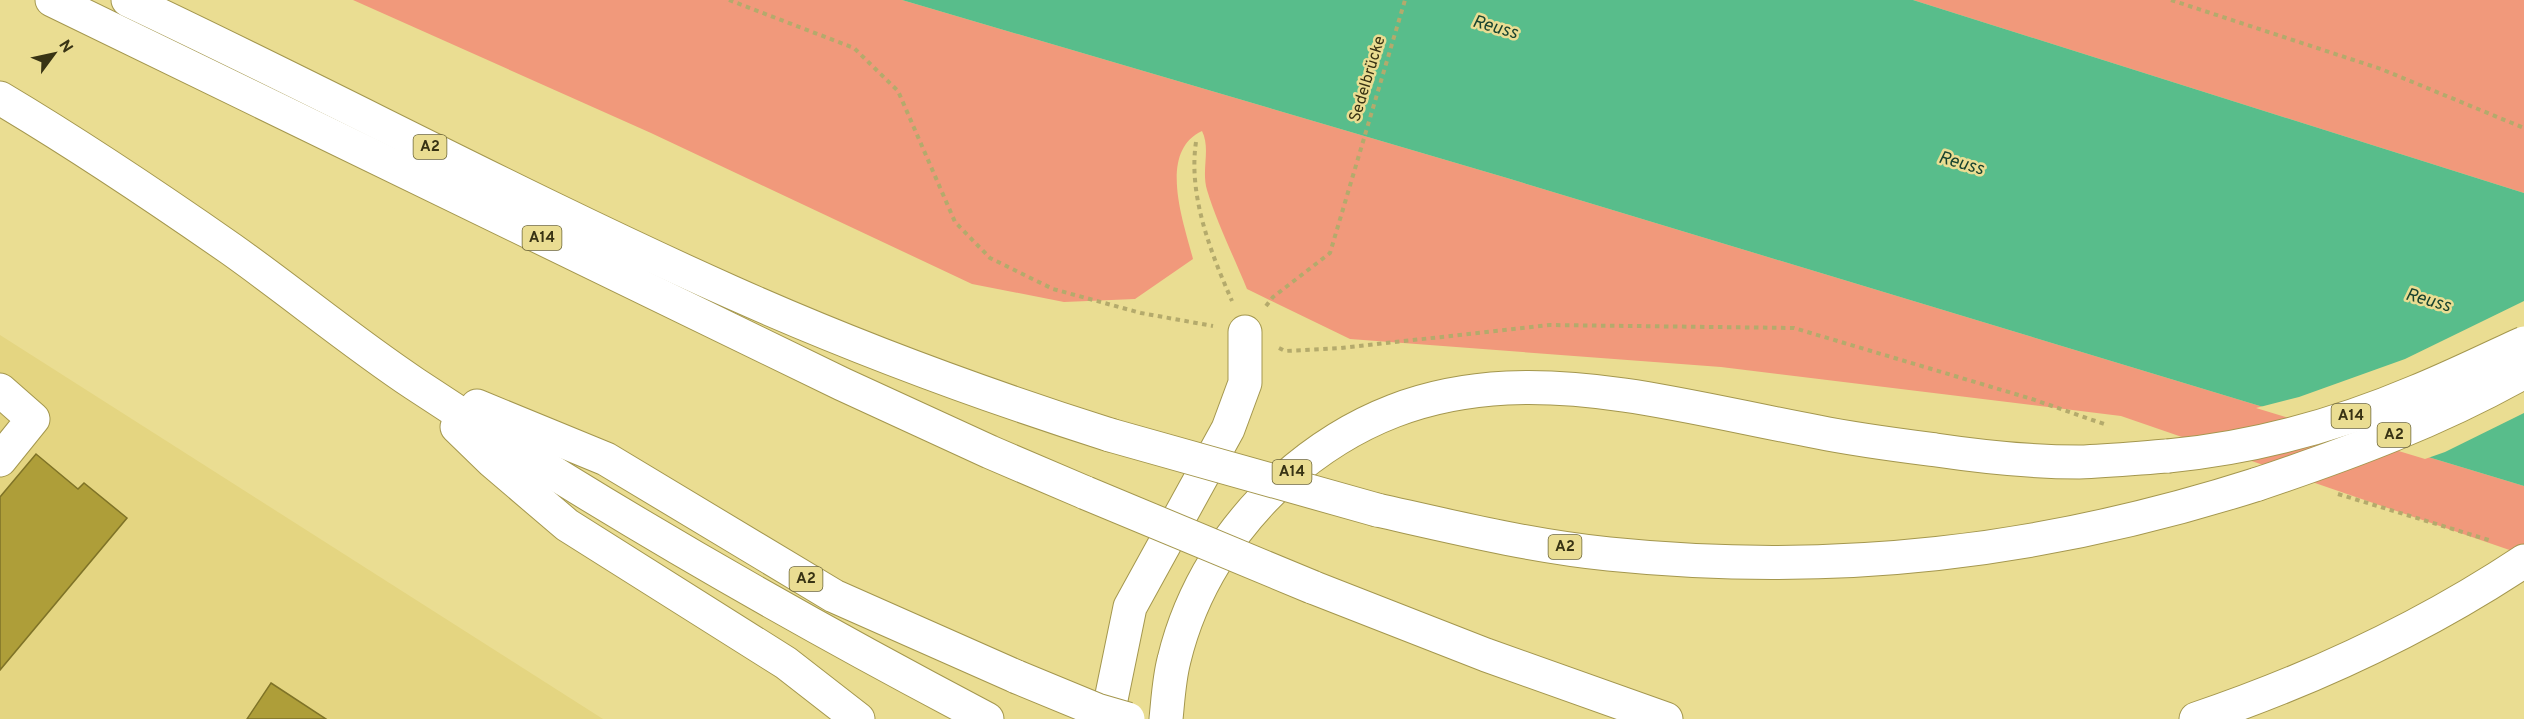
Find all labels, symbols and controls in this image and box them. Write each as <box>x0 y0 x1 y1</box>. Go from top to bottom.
water label: Reuss <box>1470 11 1521 46</box>
north arrow <box>24 24 84 84</box>
street label: Sedelbrücke <box>1345 34 1391 124</box>
text: N <box>53 37 76 57</box>
road number: A2 <box>414 135 446 159</box>
water label: Reuss <box>1936 147 1987 182</box>
road number: A14 <box>522 226 562 250</box>
water label: Reuss <box>2403 284 2454 319</box>
road number: A14 <box>2332 404 2370 428</box>
road number: A2 <box>2378 423 2410 447</box>
road number: A14 <box>1272 460 1312 484</box>
road number: A2 <box>1548 535 1582 559</box>
road number: A2 <box>790 567 822 591</box>

